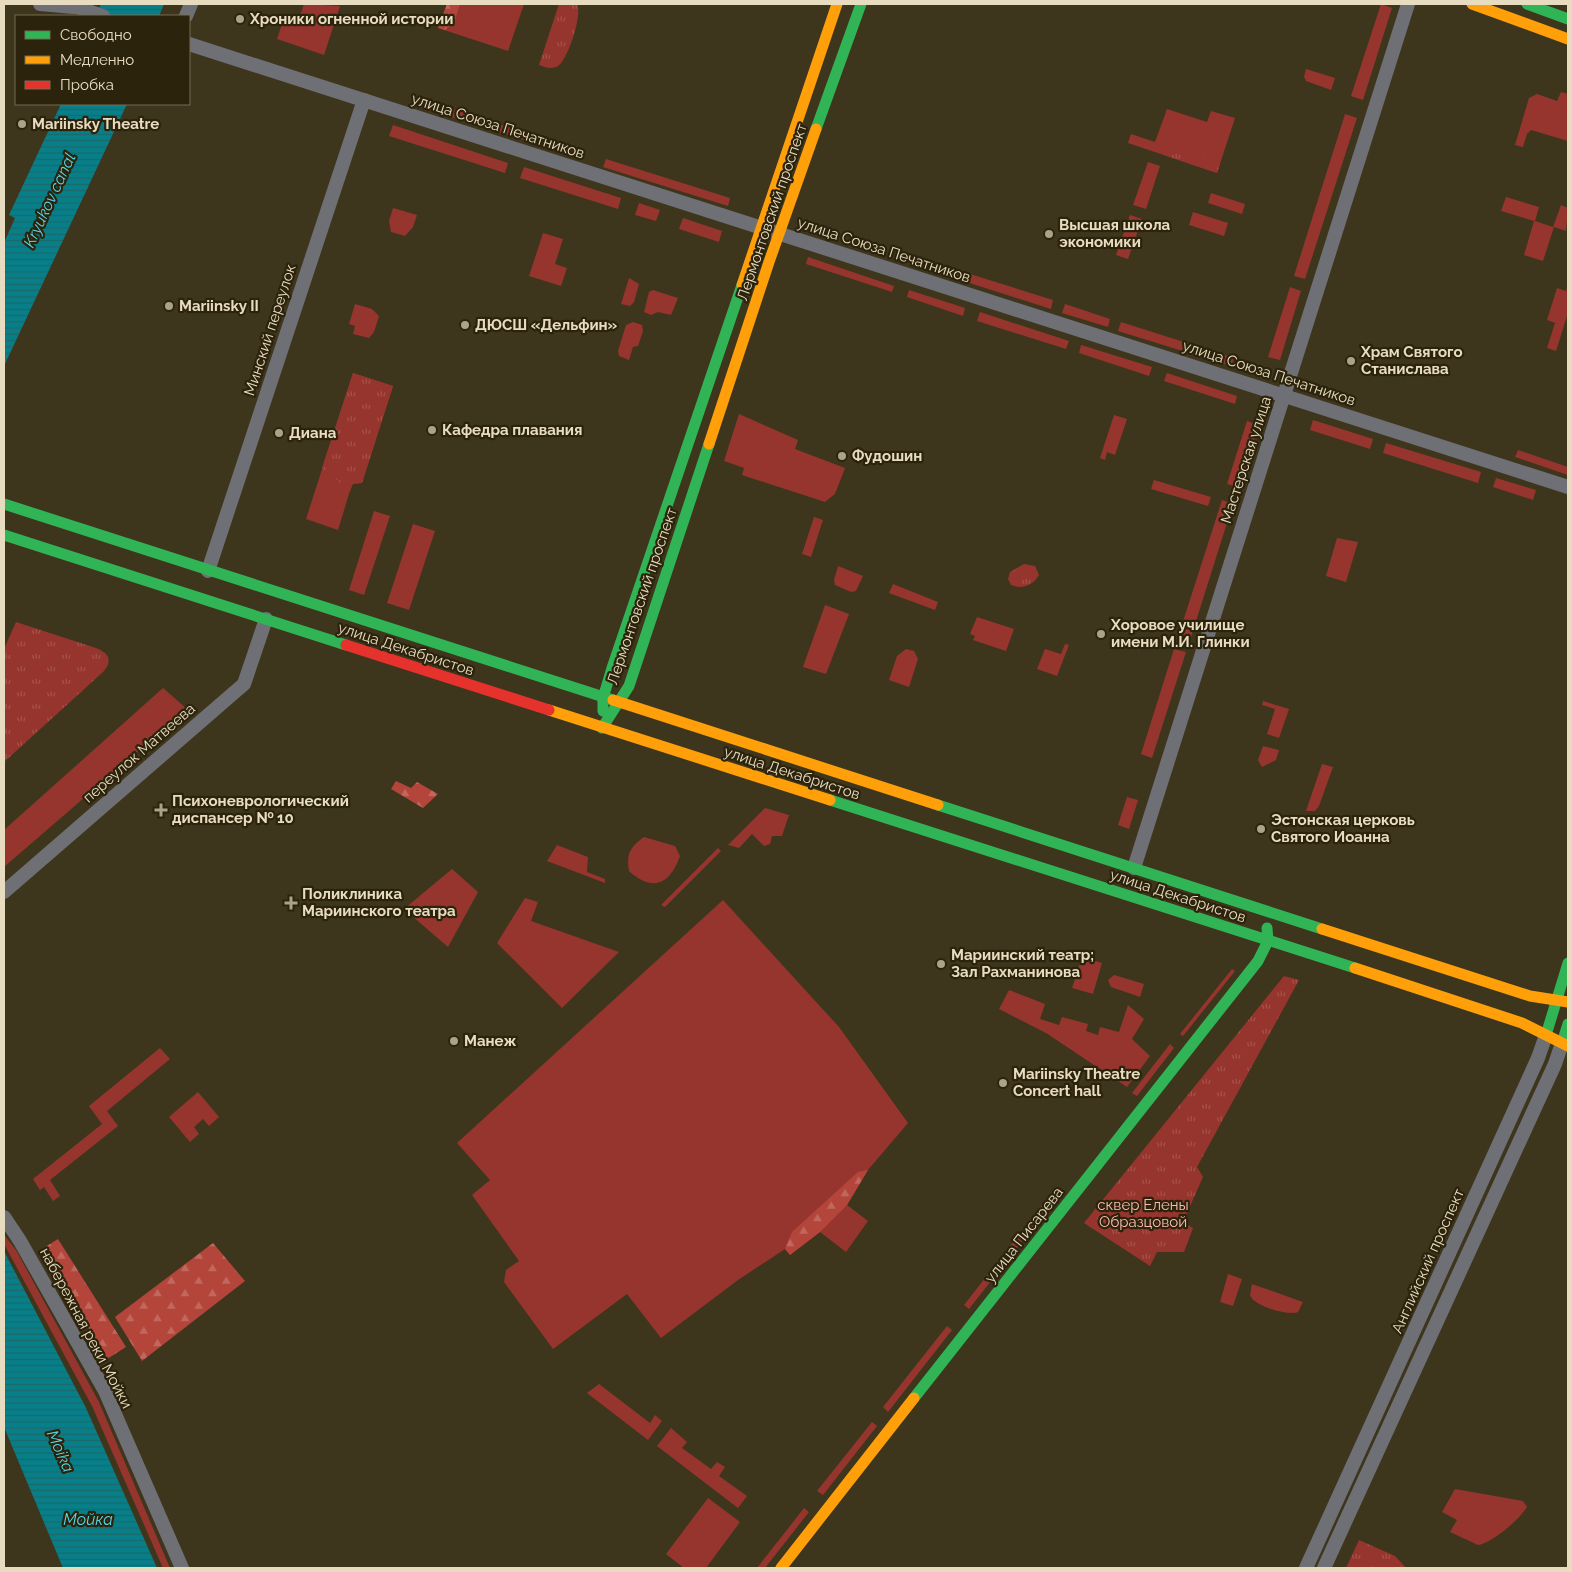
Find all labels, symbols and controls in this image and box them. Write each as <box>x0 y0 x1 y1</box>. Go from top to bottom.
place label: Хроники огненной истории <box>249 10 453 28</box>
marker: Хроники огненной истории <box>234 13 246 25</box>
legend <box>15 15 190 105</box>
text: Свободно <box>60 26 132 44</box>
text: Медленно <box>60 51 134 69</box>
text: Пробка <box>60 76 114 94</box>
street label: улица Союза Печатников <box>409 90 587 162</box>
place label: Mariinsky Theatre <box>32 115 159 133</box>
marker: Mariinsky Theatre <box>16 118 28 130</box>
street label: Лермонтовский проспект <box>733 121 811 303</box>
water label: Kryukov canal <box>19 150 80 250</box>
street label: улица Союза Печатников <box>795 214 973 286</box>
place label: Высшая школа экономики <box>1059 216 1171 251</box>
marker: Высшая школа экономики <box>1043 228 1055 240</box>
street label: Минский переулок <box>240 262 300 398</box>
place label: Mariinsky II <box>179 297 259 315</box>
marker: Mariinsky II <box>163 300 175 312</box>
place label: ДЮСШ «Дельфин» <box>475 316 618 334</box>
marker: ДЮСШ «Дельфин» <box>459 319 471 331</box>
street label: улица Союза Печатников <box>1180 337 1358 409</box>
place label: Храм Святого Станислава <box>1360 343 1463 378</box>
marker: Храм Святого Станислава <box>1345 355 1357 367</box>
street label: Мастерская улица <box>1217 394 1275 526</box>
place label: Кафедра плавания <box>442 421 582 439</box>
place label: Диана <box>289 424 337 442</box>
marker: Кафедра плавания <box>426 424 438 436</box>
marker: Диана <box>273 427 285 439</box>
place label: Фудошин <box>852 447 922 465</box>
marker: Фудошин <box>836 450 848 462</box>
street label: Лермонтовский проспект <box>603 505 681 687</box>
place label: Хоровое училище имени М.И. Глинки <box>1110 616 1250 651</box>
street label: улица Декабристов <box>336 619 476 679</box>
marker: Хоровое училище имени М.И. Глинки <box>1095 628 1107 640</box>
street label: переулок Матвеева <box>79 699 199 807</box>
street label: улица Декабристов <box>722 743 862 803</box>
place label: Психоневрологический диспансер № 10 <box>172 792 349 827</box>
marker: Психоневрологический диспансер № 10 <box>154 803 168 817</box>
place label: Эстонская церковь Святого Иоанна <box>1271 811 1415 846</box>
marker: Эстонская церковь Святого Иоанна <box>1255 823 1267 835</box>
street label: улица Декабристов <box>1108 866 1248 926</box>
place label: Поликлиника Мариинского театра <box>302 885 456 920</box>
marker: Поликлиника Мариинского театра <box>284 896 298 910</box>
place label: Мариинский театр; Зал Рахманинова <box>951 946 1094 981</box>
marker: Мариинский театр; Зал Рахманинова <box>935 958 947 970</box>
place label: Манеж <box>464 1032 517 1050</box>
marker: Манеж <box>448 1035 460 1047</box>
place label: Mariinsky Theatre Concert hall <box>1013 1065 1140 1100</box>
marker: Mariinsky Theatre Concert hall <box>997 1077 1009 1089</box>
street label: улица Писарева <box>981 1184 1067 1286</box>
street label: Английский проспект <box>1388 1186 1468 1336</box>
park label: сквер Елены Образцовой <box>1097 1196 1189 1231</box>
street label: набережная реки Мойки <box>36 1245 136 1411</box>
water label: Moika <box>43 1427 78 1476</box>
water label: Мойка <box>63 1510 113 1529</box>

